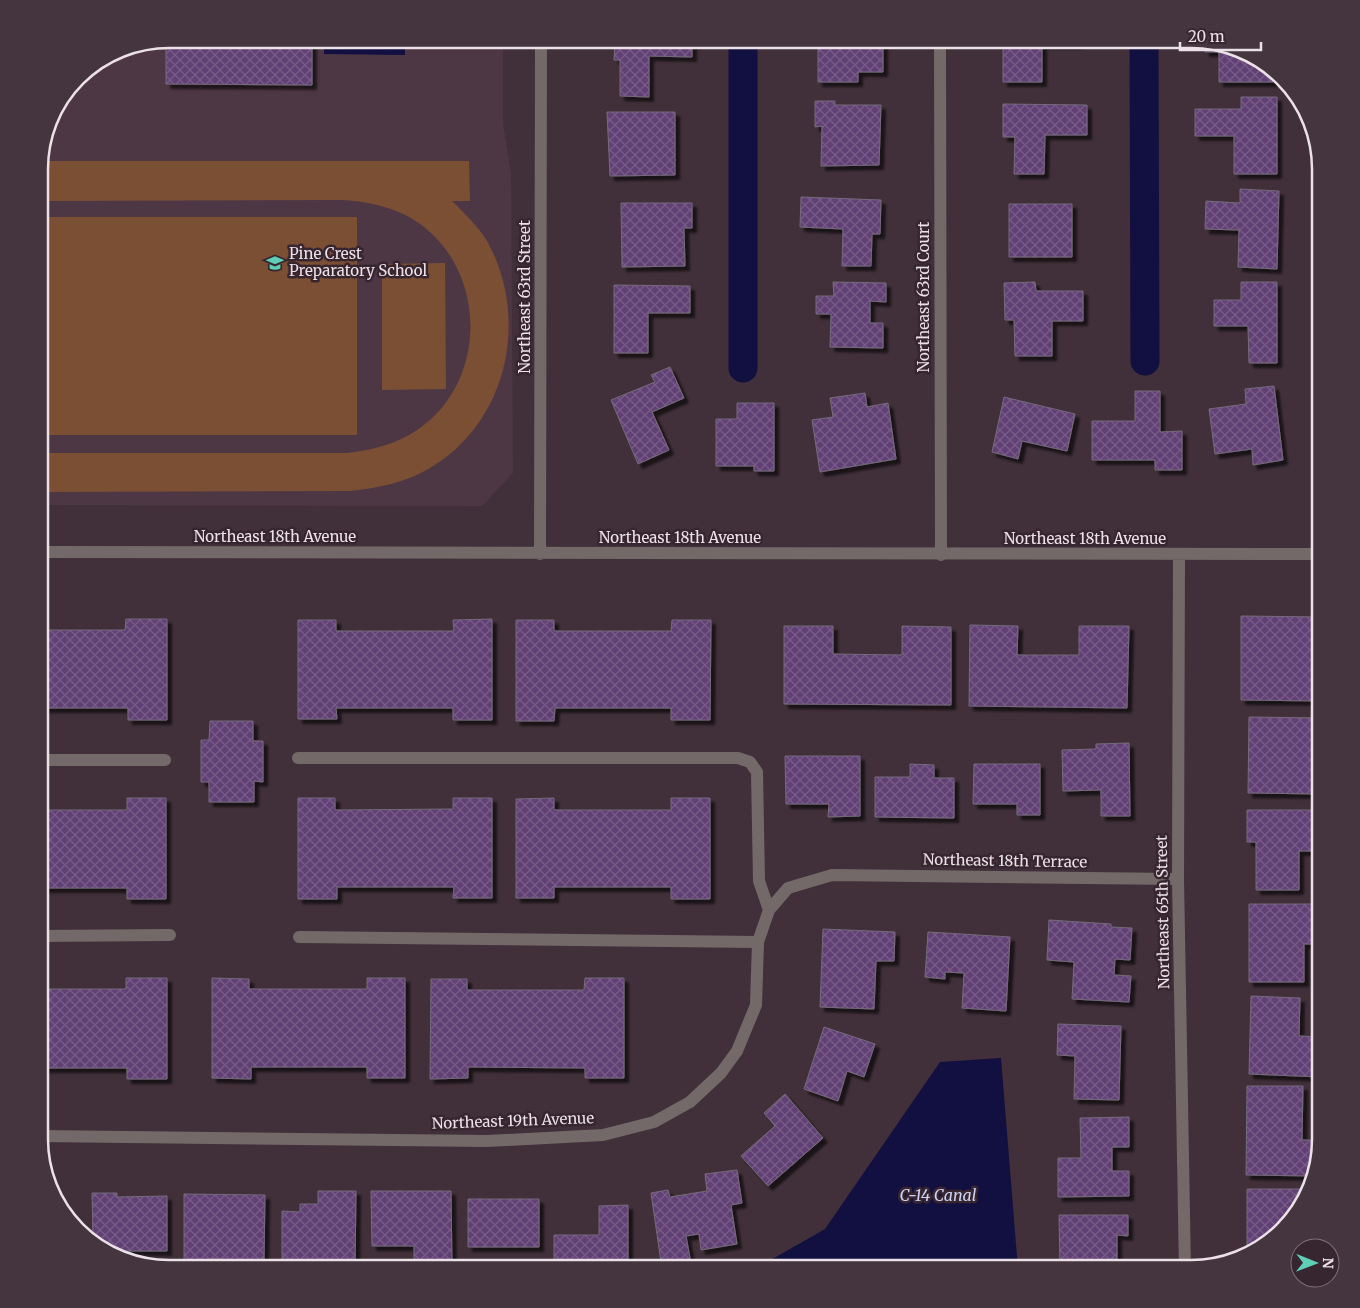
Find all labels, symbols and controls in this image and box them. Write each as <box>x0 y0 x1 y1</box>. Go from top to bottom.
scale bar <box>1180 20 1261 52</box>
text: 20 m <box>1188 27 1225 46</box>
street label: Northeast 63rd Street <box>515 220 534 374</box>
street label: Northeast 63rd Court <box>914 221 933 372</box>
place label: Pine Crest Preparatory School <box>289 244 427 280</box>
school or university icon: Pine Crest Preparatory School <box>265 253 285 273</box>
street label: Northeast 18th Avenue <box>194 527 356 546</box>
street label: Northeast 18th Avenue <box>599 528 761 547</box>
street label: Northeast 18th Avenue <box>1004 529 1166 548</box>
street label: Northeast 65th Street <box>1152 835 1173 989</box>
street label: Northeast 18th Terrace <box>923 850 1087 871</box>
street label: Northeast 19th Avenue <box>432 1108 595 1133</box>
water label: C-14 Canal <box>900 1185 977 1205</box>
north arrow <box>1290 1238 1340 1288</box>
text: N <box>1319 1258 1337 1269</box>

